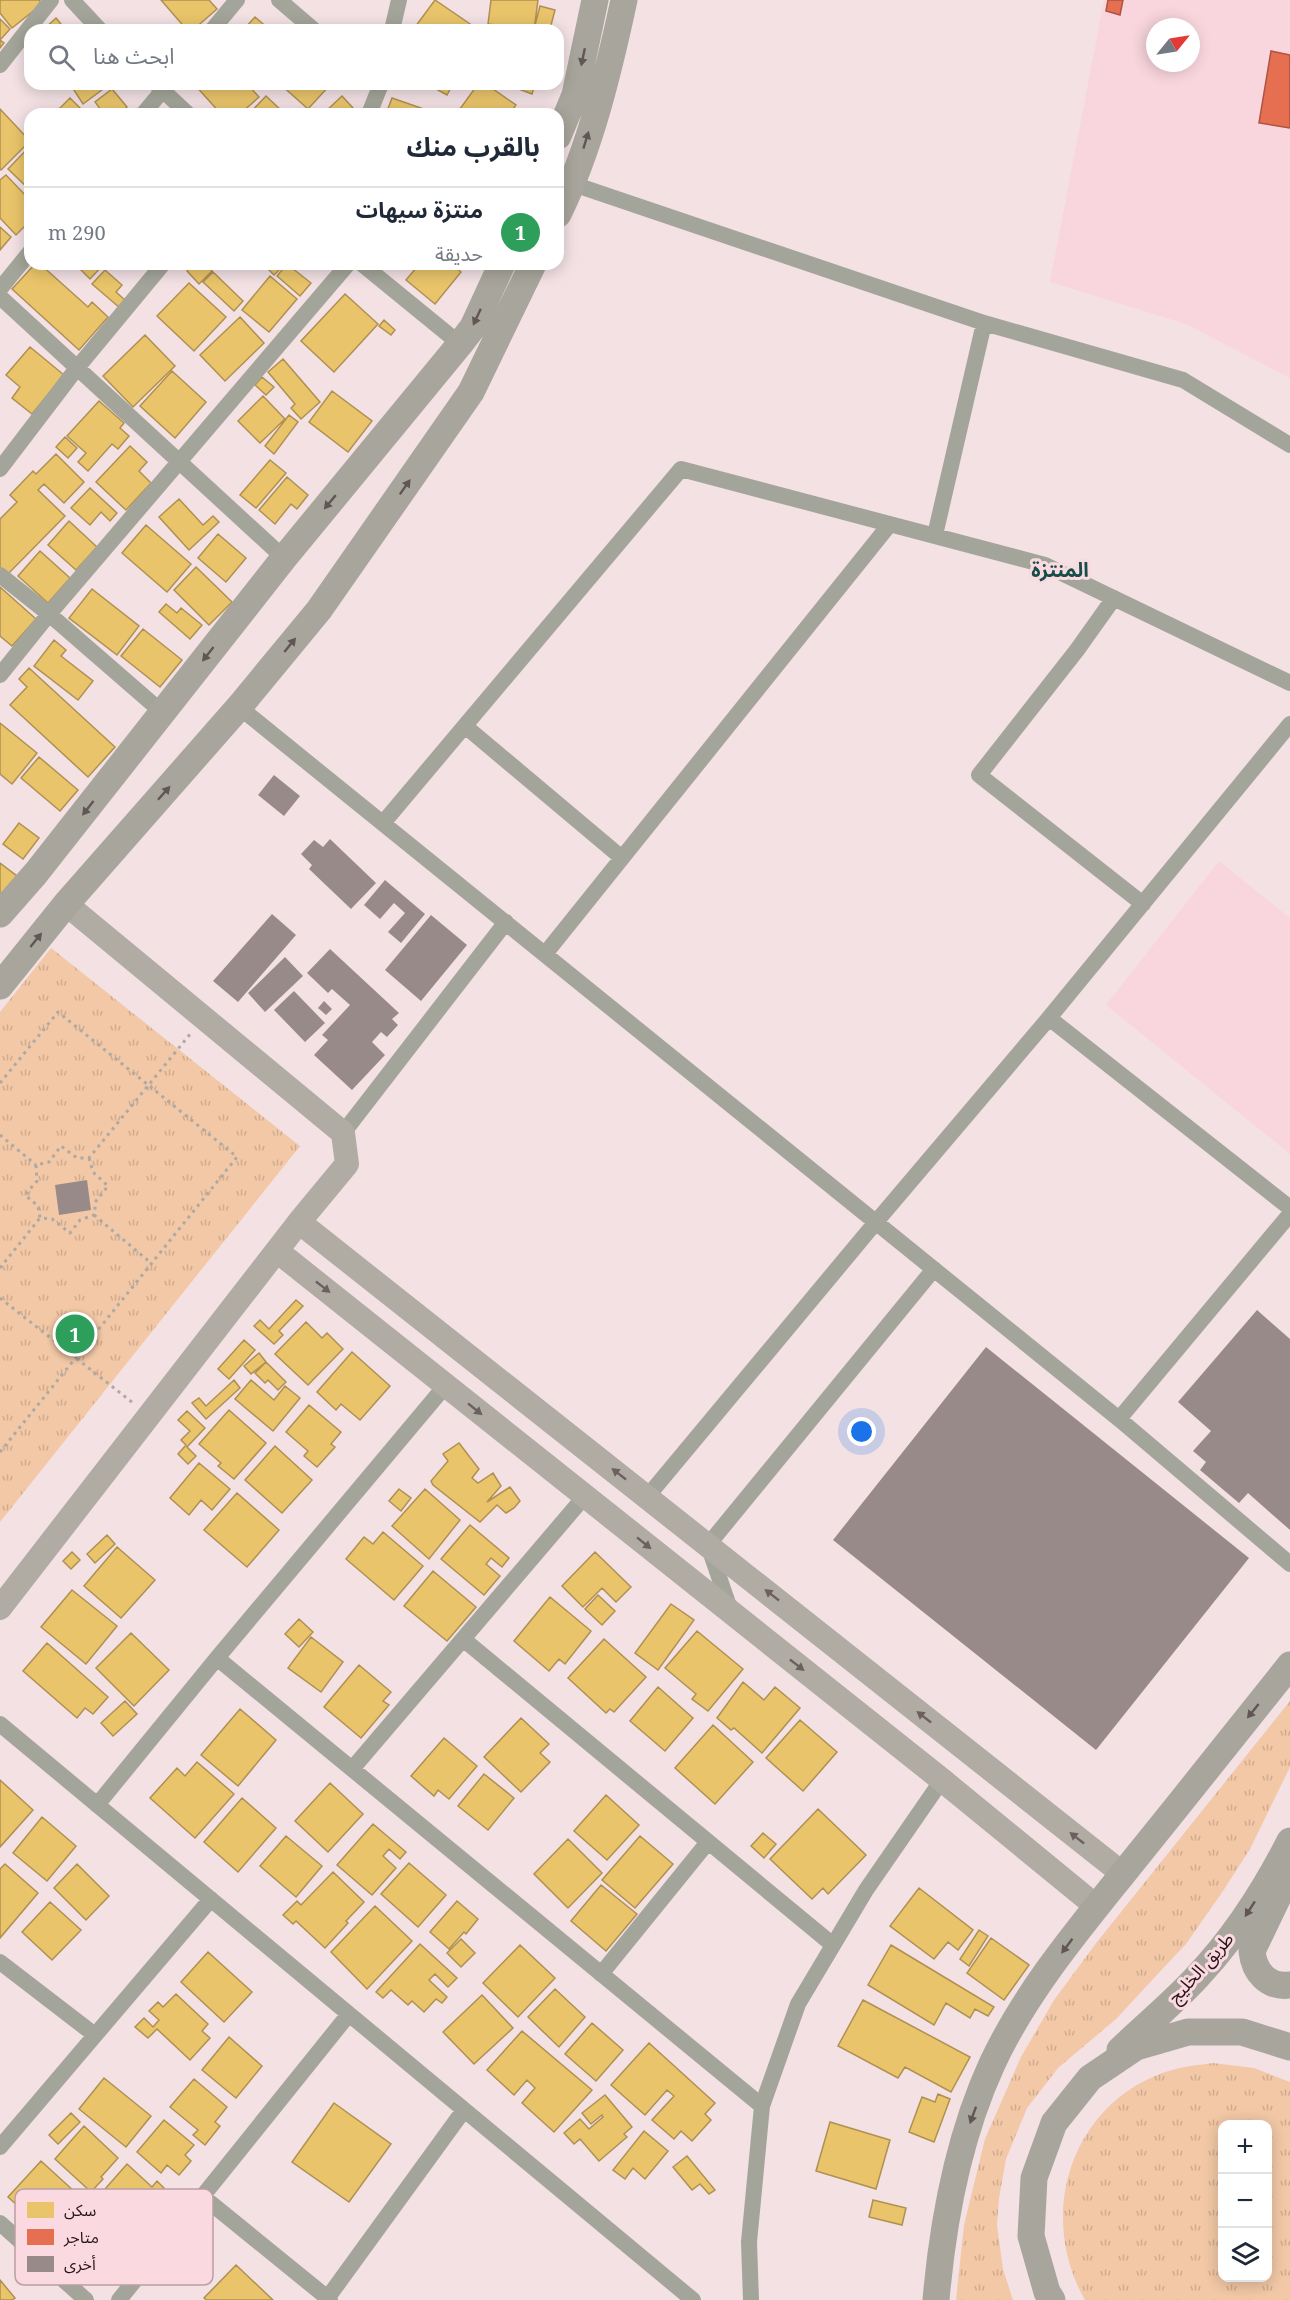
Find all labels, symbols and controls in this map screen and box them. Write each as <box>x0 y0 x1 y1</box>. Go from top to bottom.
north arrow <box>1146 18 1200 72</box>
search box <box>24 24 564 90</box>
text: ابحث هنا <box>93 40 175 70</box>
icon: search <box>45 41 78 74</box>
one-way arrow <box>578 48 587 67</box>
text: بالقرب منك <box>406 128 540 164</box>
one-way arrow <box>582 131 591 149</box>
text: منتزة سيهات <box>356 194 483 224</box>
text: 290 m <box>48 219 106 246</box>
text: 1 <box>515 219 526 246</box>
text: حديقة <box>435 240 483 267</box>
one-way arrow <box>473 308 482 325</box>
one-way arrow <box>399 479 411 495</box>
one-way arrow <box>324 494 337 509</box>
district label: المنتزة <box>1031 556 1089 583</box>
one-way arrow <box>284 637 296 652</box>
one-way arrow <box>203 647 215 662</box>
one-way arrow <box>157 786 170 801</box>
one-way arrow <box>82 800 94 815</box>
one-way arrow <box>30 933 42 948</box>
one-way arrow <box>315 1281 331 1294</box>
pin: 1 <box>56 1312 94 1356</box>
one-way arrow <box>468 1402 483 1414</box>
your location <box>847 1417 876 1446</box>
one-way arrow <box>611 1469 626 1481</box>
one-way arrow <box>636 1537 652 1550</box>
one-way arrow <box>764 1590 779 1602</box>
one-way arrow <box>789 1658 805 1671</box>
one-way arrow <box>1247 1703 1260 1719</box>
one-way arrow <box>917 1711 932 1723</box>
one-way arrow <box>1069 1831 1085 1844</box>
one-way arrow <box>1244 1901 1256 1917</box>
street label: طريق الخليج <box>1162 1927 1240 2009</box>
one-way arrow <box>1060 1938 1073 1954</box>
one-way arrow <box>967 2106 977 2124</box>
map controls <box>1218 2120 1272 2282</box>
button: + <box>1218 2120 1272 2174</box>
button: − <box>1218 2174 1272 2228</box>
legend <box>15 2189 213 2285</box>
text: سكن <box>64 2199 96 2221</box>
text: متاجر <box>63 2226 99 2248</box>
button: layers <box>1218 2228 1272 2282</box>
text: أخرى <box>64 2253 96 2275</box>

